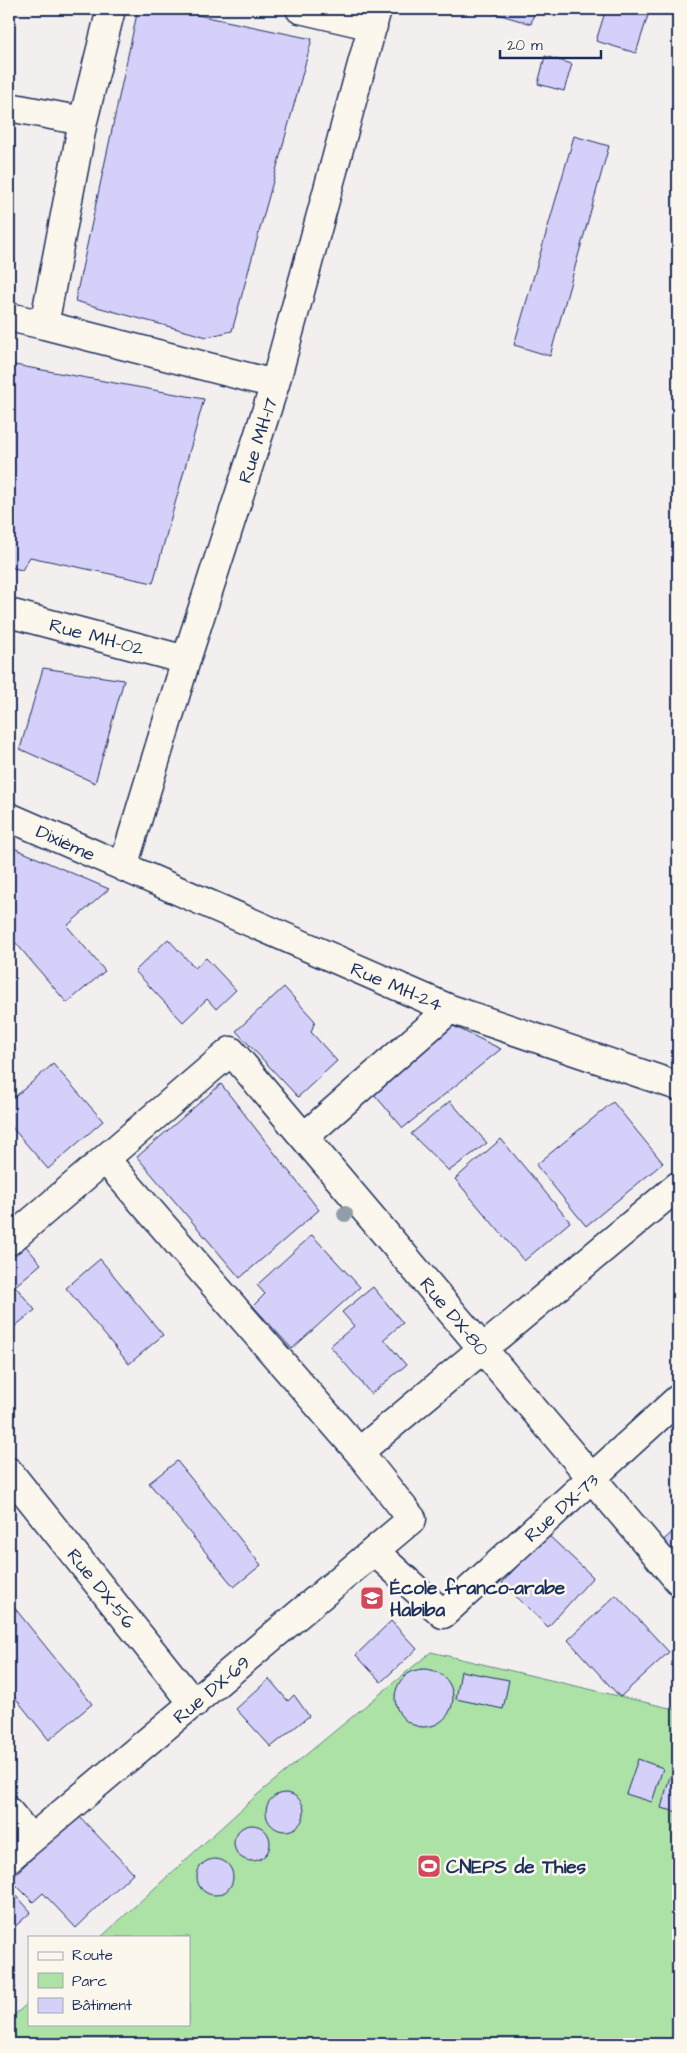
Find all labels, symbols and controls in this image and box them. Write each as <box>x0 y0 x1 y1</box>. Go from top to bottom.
scale bar <box>500 28 601 60</box>
text: 20 m <box>507 35 543 56</box>
street label: Rue MH-17 <box>232 394 285 487</box>
street label: Rue MH-02 <box>46 612 147 663</box>
street label: Dixième <box>31 818 99 868</box>
street label: Rue MH-24 <box>346 956 447 1019</box>
street label: Rue DX-80 <box>413 1272 495 1362</box>
street label: Rue DX-73 <box>519 1467 605 1549</box>
street label: Rue DX-56 <box>60 1543 142 1635</box>
place label: École franco-arabe Habiba <box>390 1575 566 1624</box>
school or university icon: École franco-arabe Habiba <box>359 1585 385 1611</box>
street label: Rue DX-69 <box>167 1650 256 1731</box>
sports icon: CNEPS de Thies <box>416 1853 442 1879</box>
place label: CNEPS de Thies <box>446 1854 587 1881</box>
legend <box>28 1936 190 2026</box>
text: Route <box>72 1945 113 1966</box>
text: Parc <box>72 1971 107 1992</box>
text: Bâtiment <box>72 1995 132 2016</box>

